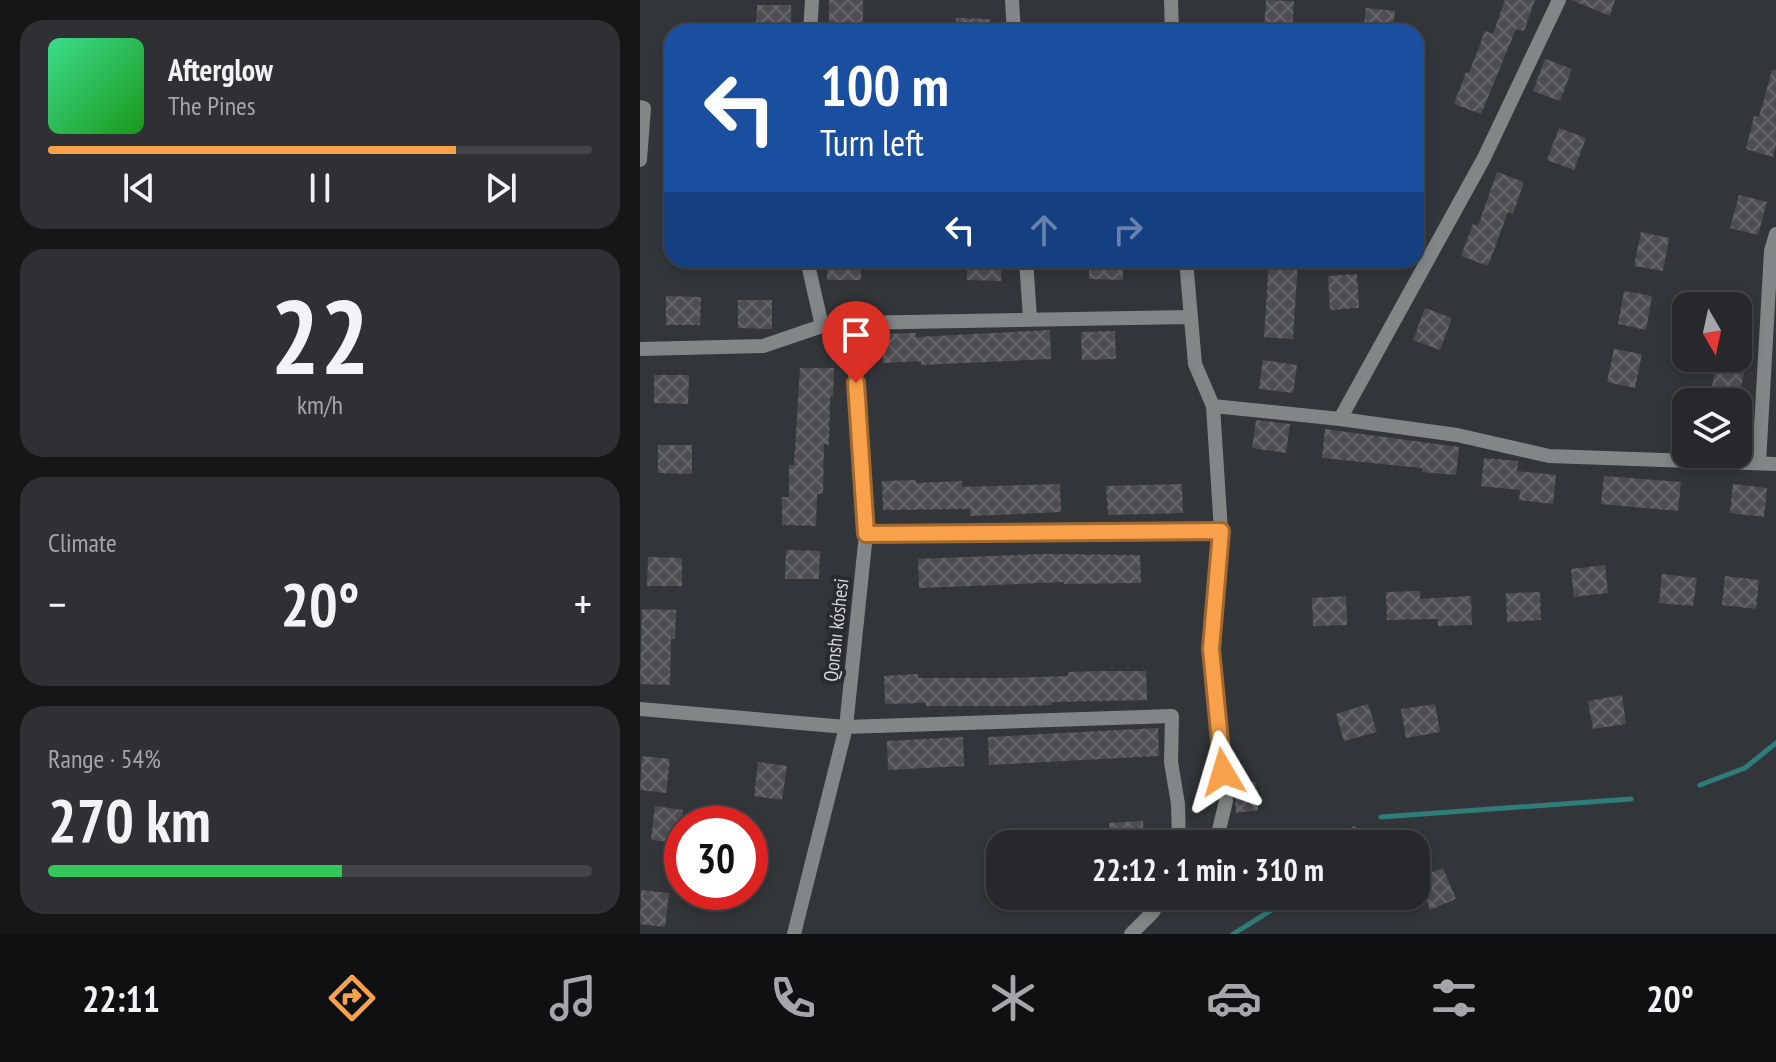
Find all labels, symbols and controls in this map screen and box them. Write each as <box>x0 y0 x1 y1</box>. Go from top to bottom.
text: 100 m <box>820 49 949 121</box>
text: Afterglow <box>168 50 273 89</box>
icon: left <box>688 56 792 160</box>
text: The Pines <box>168 89 256 122</box>
text: Turn left <box>820 119 924 166</box>
icon: previous <box>117 166 161 210</box>
icon: pause <box>298 166 342 210</box>
icon: next <box>479 166 523 210</box>
icon: left <box>938 208 982 252</box>
icon: ahead <box>1022 208 1066 252</box>
icon: right <box>1106 208 1150 252</box>
text: 22 <box>270 268 370 403</box>
north arrow <box>1672 292 1752 372</box>
map controls <box>1672 292 1752 468</box>
pin <box>822 301 890 383</box>
icon: arrive <box>834 313 878 357</box>
text: km/h <box>297 388 343 421</box>
button: layers <box>1672 388 1752 468</box>
text: Climate <box>48 526 117 559</box>
text: 20° <box>280 565 360 643</box>
text: − <box>48 575 66 632</box>
text: + <box>574 575 592 632</box>
street label: Qonshı kóshesi <box>818 577 854 683</box>
position arrow <box>1181 730 1265 814</box>
text: Range · 54% <box>48 742 161 775</box>
text: 270 km <box>48 781 211 859</box>
speed limit sign: 30 <box>664 806 768 910</box>
text: 22:12 · 1 min · 310 m <box>1092 850 1324 889</box>
icon: directions <box>324 970 380 1026</box>
icon: music <box>545 970 601 1026</box>
icon: phone <box>765 970 821 1026</box>
icon: climate <box>985 970 1041 1026</box>
icon: car <box>1206 970 1262 1026</box>
icon: filters <box>1426 970 1482 1026</box>
text: 22:11 <box>82 975 160 1022</box>
text: 20° <box>1646 975 1694 1022</box>

